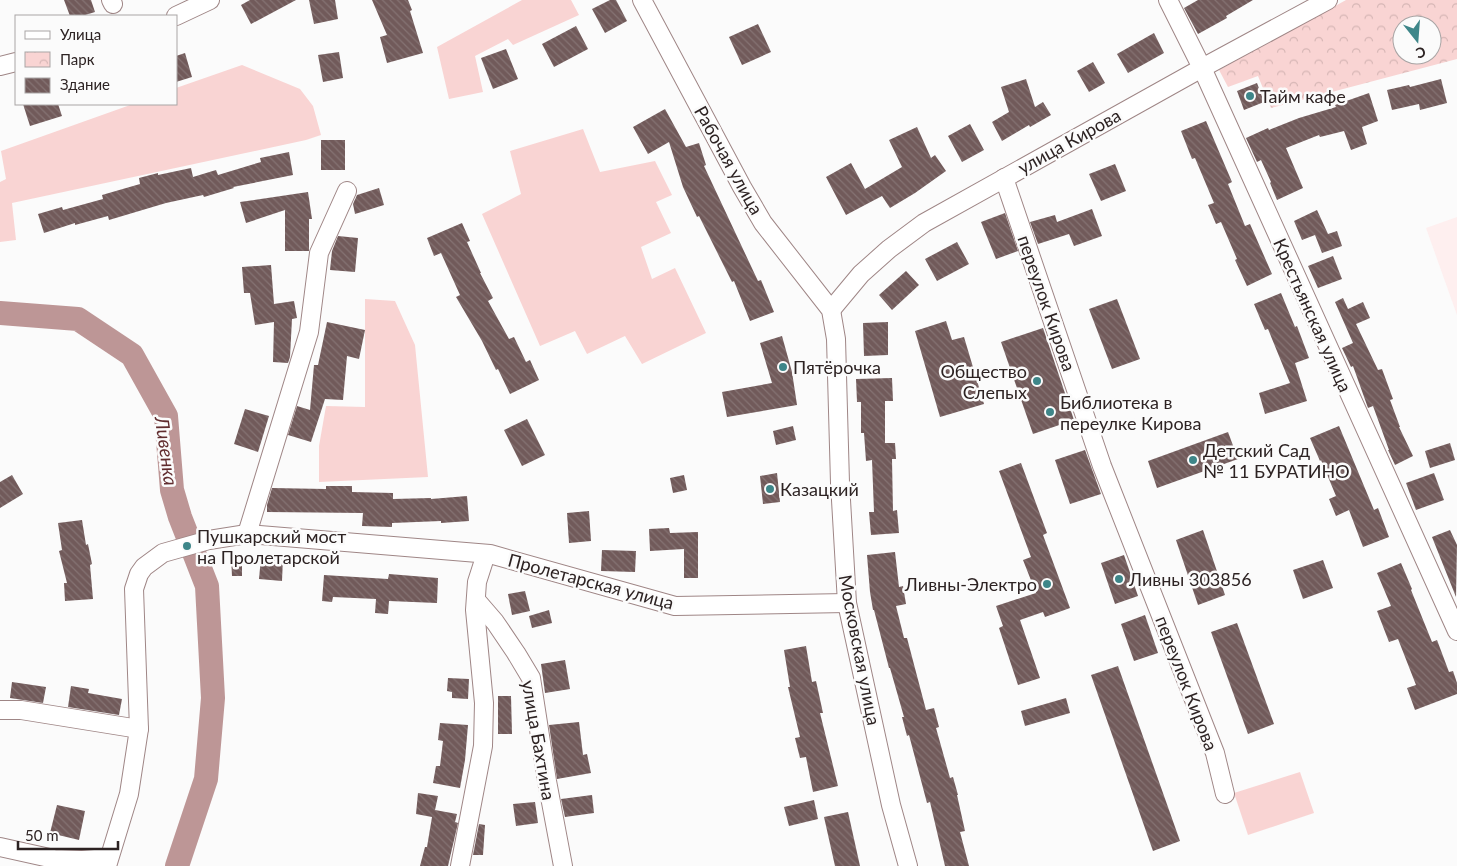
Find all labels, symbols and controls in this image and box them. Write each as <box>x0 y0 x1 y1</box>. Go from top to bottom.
legend <box>15 15 178 105</box>
north arrow <box>1392 15 1442 65</box>
text: Улица <box>60 25 101 43</box>
text: С <box>1413 43 1428 63</box>
text: Парк <box>60 50 95 68</box>
text: Здание <box>60 75 110 93</box>
place label: Тайм кафе <box>1260 85 1346 107</box>
marker: Тайм кафе <box>1244 90 1256 102</box>
street label: Рабочая улица <box>690 102 768 218</box>
street label: улица Кирова <box>1014 104 1124 178</box>
street label: переулок Кирова <box>1013 232 1081 374</box>
street label: Крестьянская улица <box>1269 235 1357 395</box>
place label: Пятёрочка <box>793 356 881 378</box>
place label: Общество Слепых <box>940 360 1027 403</box>
marker: Пятёрочка <box>777 361 789 373</box>
marker: Общество Слепых <box>1031 375 1043 387</box>
place label: Библиотека в переулке Кирова <box>1060 391 1202 434</box>
marker: Библиотека в переулке Кирова <box>1044 406 1056 418</box>
water label: Ливенка <box>151 414 183 487</box>
place label: Детский Сад № 11 БУРАТИНО <box>1203 439 1350 482</box>
marker: Детский Сад № 11 БУРАТИНО <box>1187 454 1199 466</box>
place label: Казацкий <box>780 478 859 500</box>
marker: Казацкий <box>764 483 776 495</box>
place label: Пушкарский мост на Пролетарской <box>197 525 346 568</box>
marker: Пушкарский мост на Пролетарской <box>181 540 193 552</box>
street label: Пролетарская улица <box>506 548 676 614</box>
place label: Ливны 303856 <box>1128 568 1252 590</box>
street label: Московская улица <box>835 573 885 727</box>
place label: Ливны-Электро <box>904 573 1037 595</box>
marker: Ливны 303856 <box>1113 573 1125 585</box>
marker: Ливны-Электро <box>1041 578 1053 590</box>
street label: переулок Кирова <box>1151 613 1223 753</box>
street label: улица Бахтина <box>518 678 560 802</box>
scale bar <box>18 818 118 850</box>
text: 50 m <box>25 826 59 844</box>

